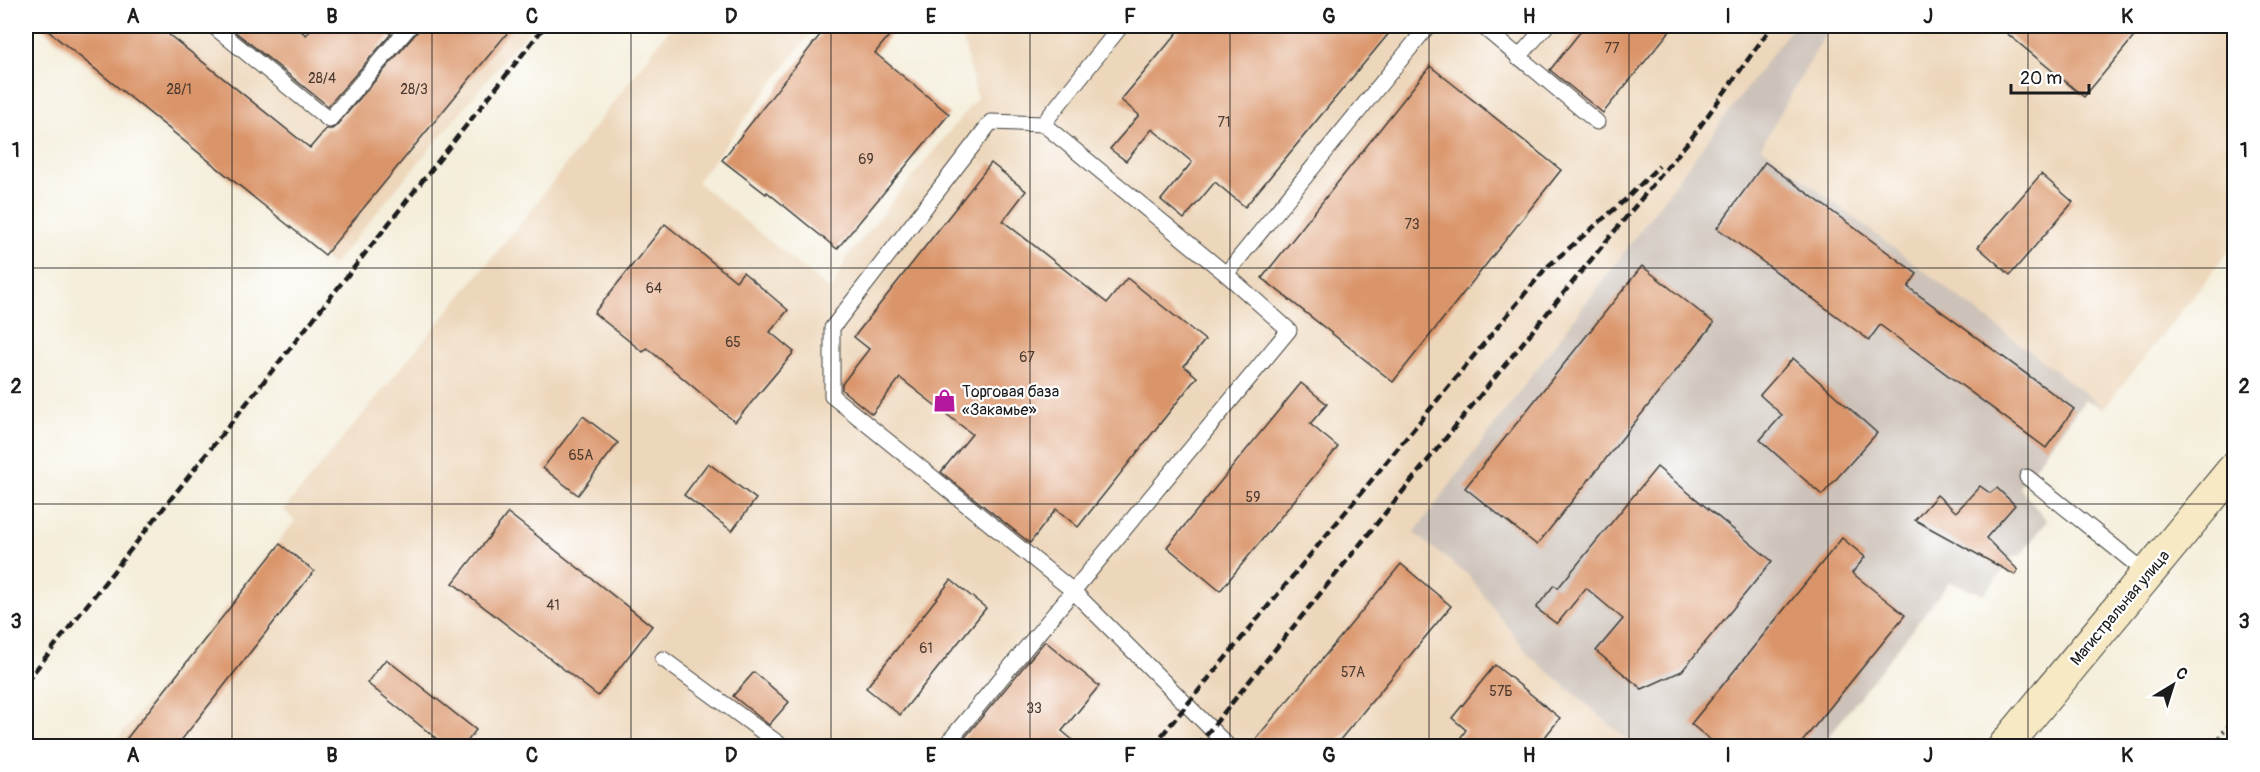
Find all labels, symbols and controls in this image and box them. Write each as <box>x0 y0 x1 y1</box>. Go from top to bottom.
text: A <box>127 4 140 29</box>
text: B <box>326 4 338 29</box>
text: C <box>526 4 538 29</box>
text: D <box>725 4 738 29</box>
text: E <box>926 4 937 29</box>
text: F <box>1124 4 1136 29</box>
text: G <box>1322 4 1336 29</box>
text: H <box>1523 4 1536 29</box>
text: I <box>1725 4 1731 29</box>
text: J <box>1923 4 1933 29</box>
text: K <box>2121 4 2133 29</box>
house number: 77 <box>1605 40 1620 57</box>
scale bar <box>2011 57 2089 95</box>
text: 20 m <box>2020 67 2062 90</box>
house number: 28/4 <box>308 70 336 87</box>
house number: 28/1 <box>166 81 192 98</box>
house number: 28/3 <box>400 81 428 98</box>
house number: 71 <box>1218 114 1230 131</box>
text: 1 <box>12 138 20 163</box>
text: 1 <box>2240 138 2248 163</box>
house number: 69 <box>858 151 874 168</box>
house number: 73 <box>1404 216 1420 233</box>
house number: 64 <box>646 280 662 297</box>
house number: 65 <box>725 334 741 351</box>
house number: 67 <box>1019 349 1035 366</box>
text: 2 <box>10 374 22 399</box>
text: 2 <box>2238 374 2250 399</box>
place label: Торговая база «Закамье» <box>962 382 1059 420</box>
shop icon: Торговая база «Закамье» <box>931 388 957 414</box>
house number: 65А <box>569 447 593 464</box>
house number: 59 <box>1246 489 1260 506</box>
street label: Магистральная улица <box>2066 546 2174 670</box>
house number: 41 <box>546 597 560 614</box>
text: 3 <box>10 609 22 634</box>
text: 3 <box>2238 609 2250 634</box>
house number: 61 <box>919 640 933 657</box>
north arrow <box>2143 655 2203 715</box>
text: С <box>2172 663 2192 685</box>
house number: 57А <box>1341 664 1365 681</box>
house number: 57Б <box>1489 683 1513 700</box>
house number: 33 <box>1026 700 1042 717</box>
text: A <box>127 743 140 768</box>
text: B <box>326 743 338 768</box>
text: C <box>526 743 538 768</box>
text: D <box>725 743 738 768</box>
text: E <box>926 743 937 768</box>
text: F <box>1124 743 1136 768</box>
text: G <box>1322 743 1336 768</box>
text: H <box>1523 743 1536 768</box>
text: I <box>1725 743 1731 768</box>
text: J <box>1923 743 1933 768</box>
text: K <box>2121 743 2133 768</box>

